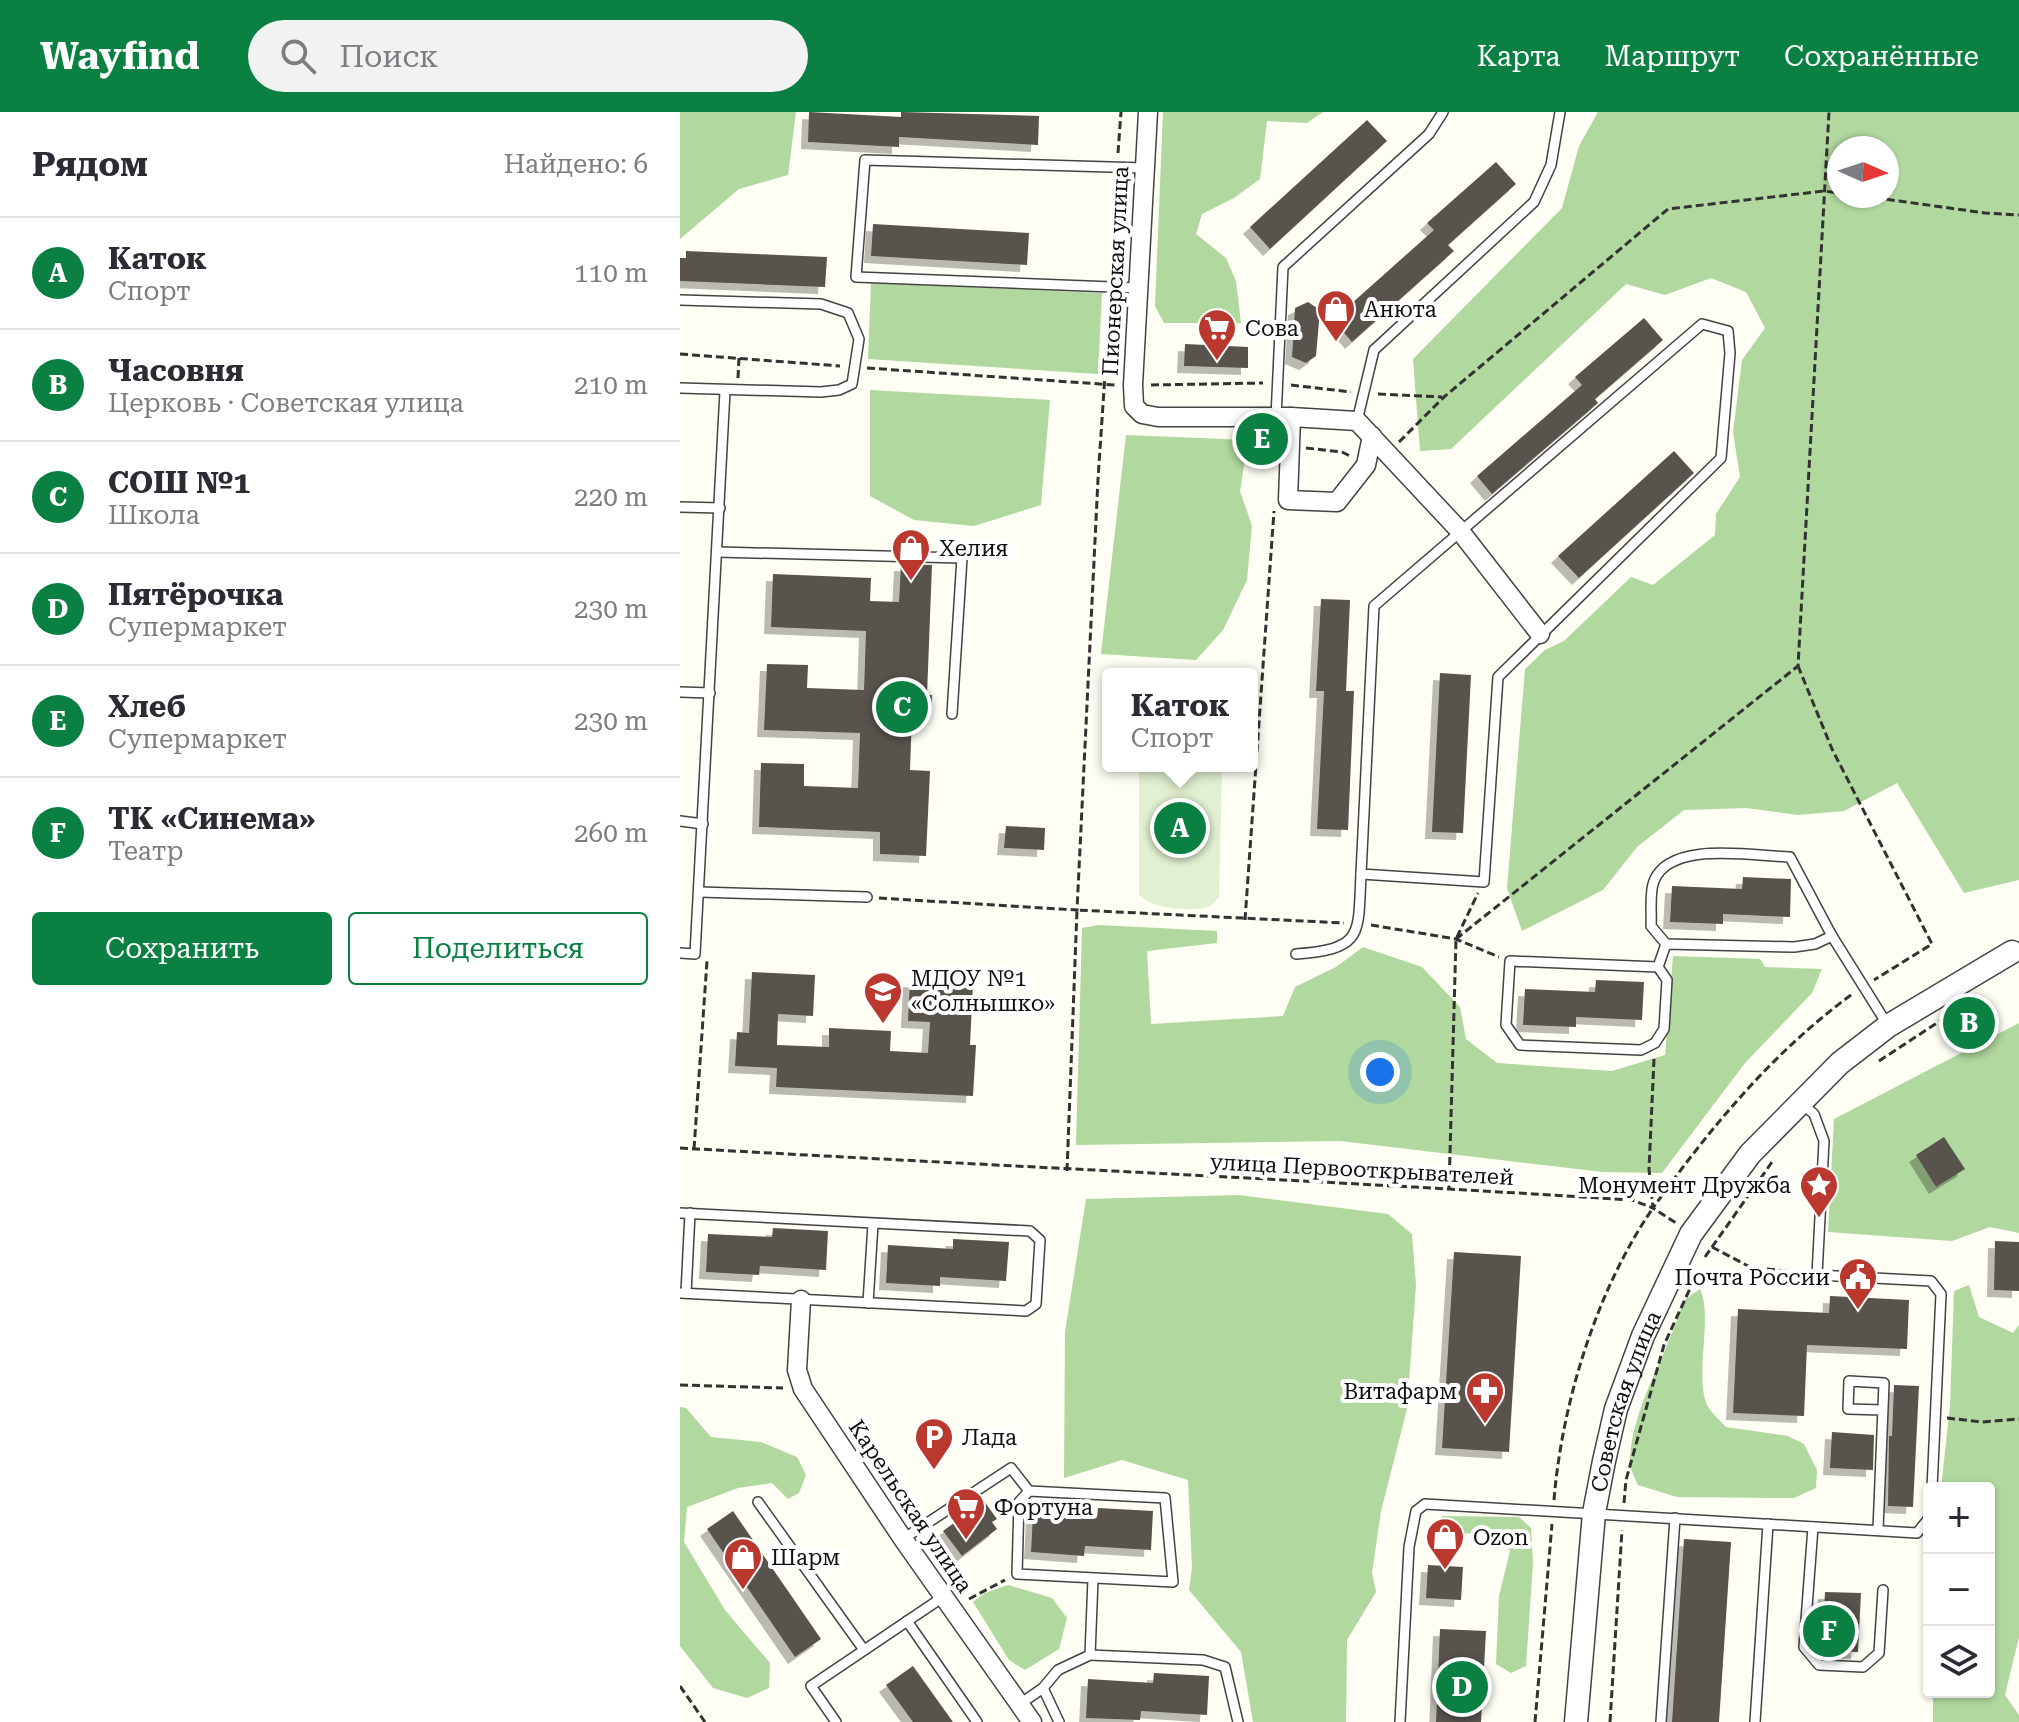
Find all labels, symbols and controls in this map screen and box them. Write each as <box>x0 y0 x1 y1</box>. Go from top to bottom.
search box <box>248 20 808 92</box>
text: Wayfind <box>40 34 200 78</box>
icon: search <box>276 34 320 78</box>
text: Поиск <box>340 39 438 74</box>
text: Карта <box>1477 40 1561 73</box>
text: Маршрут <box>1605 40 1740 73</box>
text: Сохранённые <box>1784 40 1979 73</box>
north arrow <box>1827 136 1899 208</box>
text: Рядом <box>32 144 148 184</box>
text: Найдено: 6 <box>504 149 648 179</box>
street label: Пионерская улица <box>1098 166 1133 376</box>
text: Каток <box>108 241 207 276</box>
text: A <box>49 258 67 288</box>
text: 110 m <box>574 258 648 288</box>
text: Спорт <box>108 276 191 306</box>
shop icon: Анюта <box>1315 288 1357 343</box>
place label: Анюта <box>1364 297 1437 322</box>
supermarket icon: Сова <box>1196 307 1238 362</box>
place label: Сова <box>1245 316 1299 341</box>
text: Часовня <box>108 353 244 388</box>
text: B <box>49 370 67 400</box>
text: 210 m <box>574 370 648 400</box>
text: Церковь · Советская улица <box>108 388 464 418</box>
pin: E <box>1236 409 1288 469</box>
text: СОШ №1 <box>108 465 250 500</box>
text: C <box>49 482 67 512</box>
text: 220 m <box>574 482 648 512</box>
text: Школа <box>108 500 200 530</box>
shop icon: Хелия <box>890 527 932 582</box>
place label: Хелия <box>939 536 1008 561</box>
text: Пятёрочка <box>108 577 283 612</box>
text: D <box>48 594 68 624</box>
text: 230 m <box>574 594 648 624</box>
text: Супермаркет <box>108 612 287 642</box>
popup <box>1102 668 1258 772</box>
pin: C <box>876 677 928 737</box>
text: Каток <box>1131 688 1229 723</box>
text: Хлеб <box>108 689 186 724</box>
text: E <box>50 706 66 736</box>
text: 230 m <box>574 706 648 736</box>
text: Спорт <box>1131 723 1214 753</box>
text: Супермаркет <box>108 724 287 754</box>
pin: A <box>1154 798 1206 858</box>
text: ТК «Синема» <box>108 801 315 836</box>
text: F <box>50 818 66 848</box>
text: 260 m <box>574 818 648 848</box>
text: Театр <box>108 836 183 866</box>
button: Сохранить <box>32 912 332 985</box>
button: Поделиться <box>348 912 648 985</box>
place label: МДОУ №1 «Солнышко» <box>911 966 1055 1016</box>
school or university icon: МДОУ №1 «Солнышко» <box>862 970 904 1025</box>
pin: B <box>1943 993 1995 1053</box>
your location <box>1360 1052 1400 1092</box>
street label: улица Первооткрывателей <box>1209 1149 1514 1190</box>
place icon: Монумент Дружба <box>1798 1164 1840 1219</box>
place label: Монумент Дружба <box>1578 1173 1791 1198</box>
public building icon: Почта России <box>1837 1256 1879 1311</box>
place label: Почта России <box>1675 1265 1830 1290</box>
street label: Советская улица <box>1586 1307 1666 1494</box>
pharmacy icon: Витафарм <box>1464 1370 1506 1425</box>
place label: Витафарм <box>1343 1379 1457 1404</box>
street label: Карельская улица <box>844 1415 978 1597</box>
parking icon: Лада <box>913 1416 955 1471</box>
place label: Лада <box>962 1425 1017 1450</box>
map controls <box>1923 1482 1995 1698</box>
button: + <box>1923 1482 1995 1554</box>
supermarket icon: Фортуна <box>945 1486 987 1541</box>
place label: Фортуна <box>994 1495 1093 1520</box>
shop icon: Ozon <box>1424 1516 1466 1571</box>
place label: Ozon <box>1473 1525 1529 1550</box>
shop icon: Шарм <box>722 1536 764 1591</box>
place label: Шарм <box>771 1545 840 1570</box>
button: − <box>1923 1554 1995 1626</box>
pin: F <box>1803 1601 1855 1661</box>
button: layers <box>1923 1626 1995 1698</box>
pin: D <box>1436 1657 1488 1717</box>

